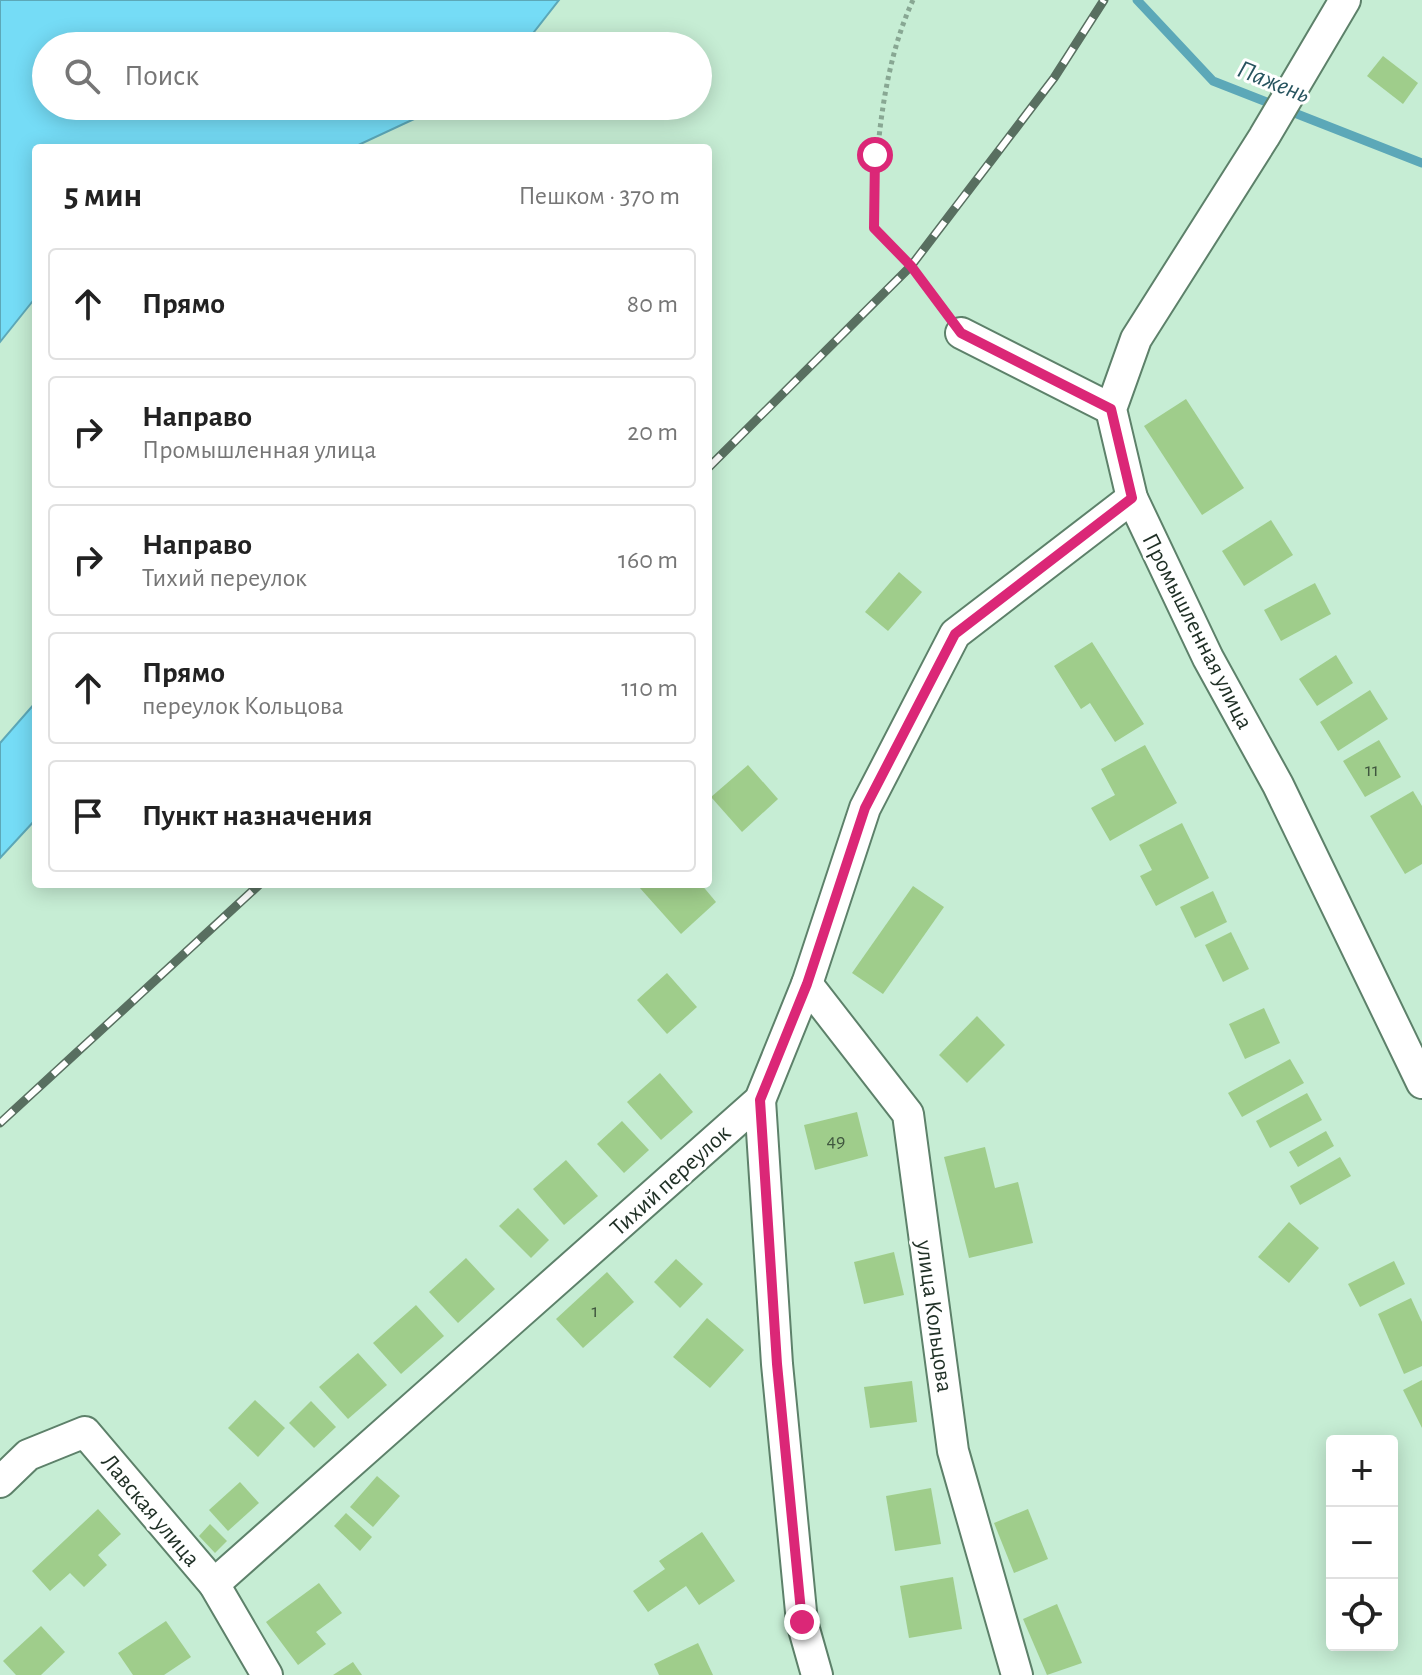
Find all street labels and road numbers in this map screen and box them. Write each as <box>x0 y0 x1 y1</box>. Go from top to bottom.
street label: Промышленная улица <box>1137 530 1257 733</box>
street label: Тихий переулок <box>606 1121 735 1241</box>
street label: улица Кольцова <box>911 1238 957 1394</box>
street label: Лавская улица <box>96 1450 204 1572</box>

